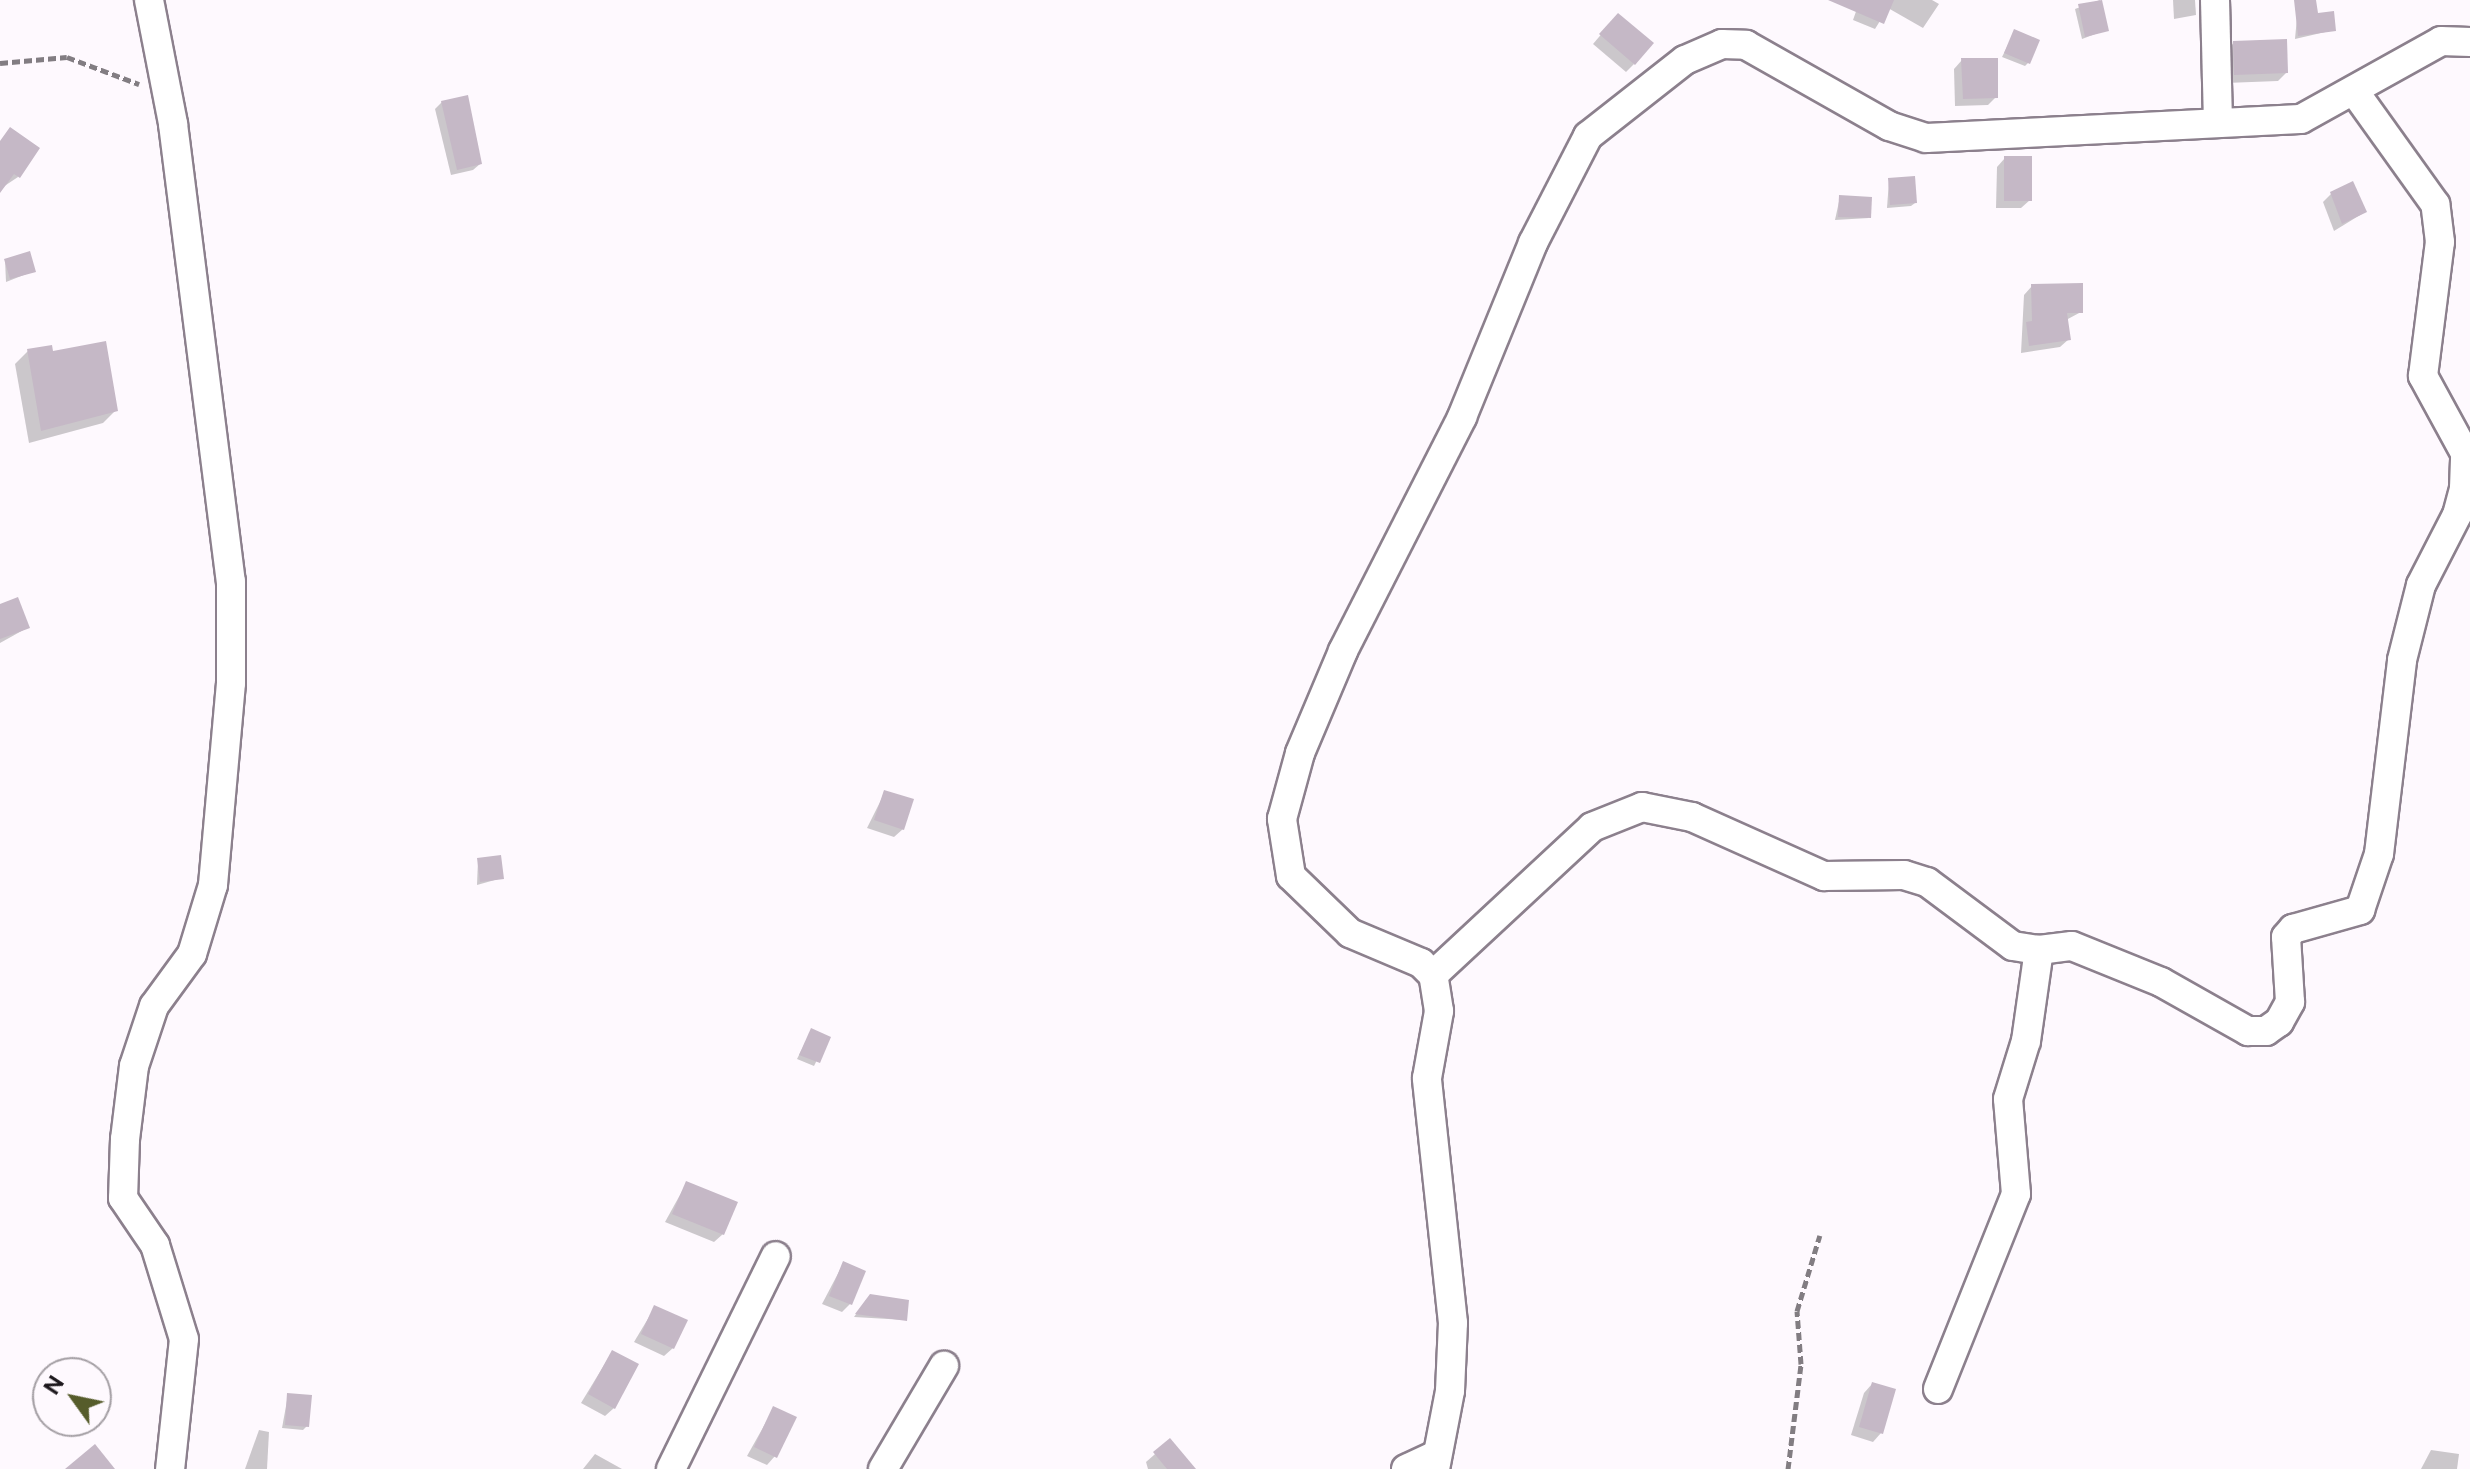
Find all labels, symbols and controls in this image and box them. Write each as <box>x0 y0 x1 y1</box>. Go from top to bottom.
north arrow <box>32 1357 112 1437</box>
text: N <box>38 1371 69 1399</box>

